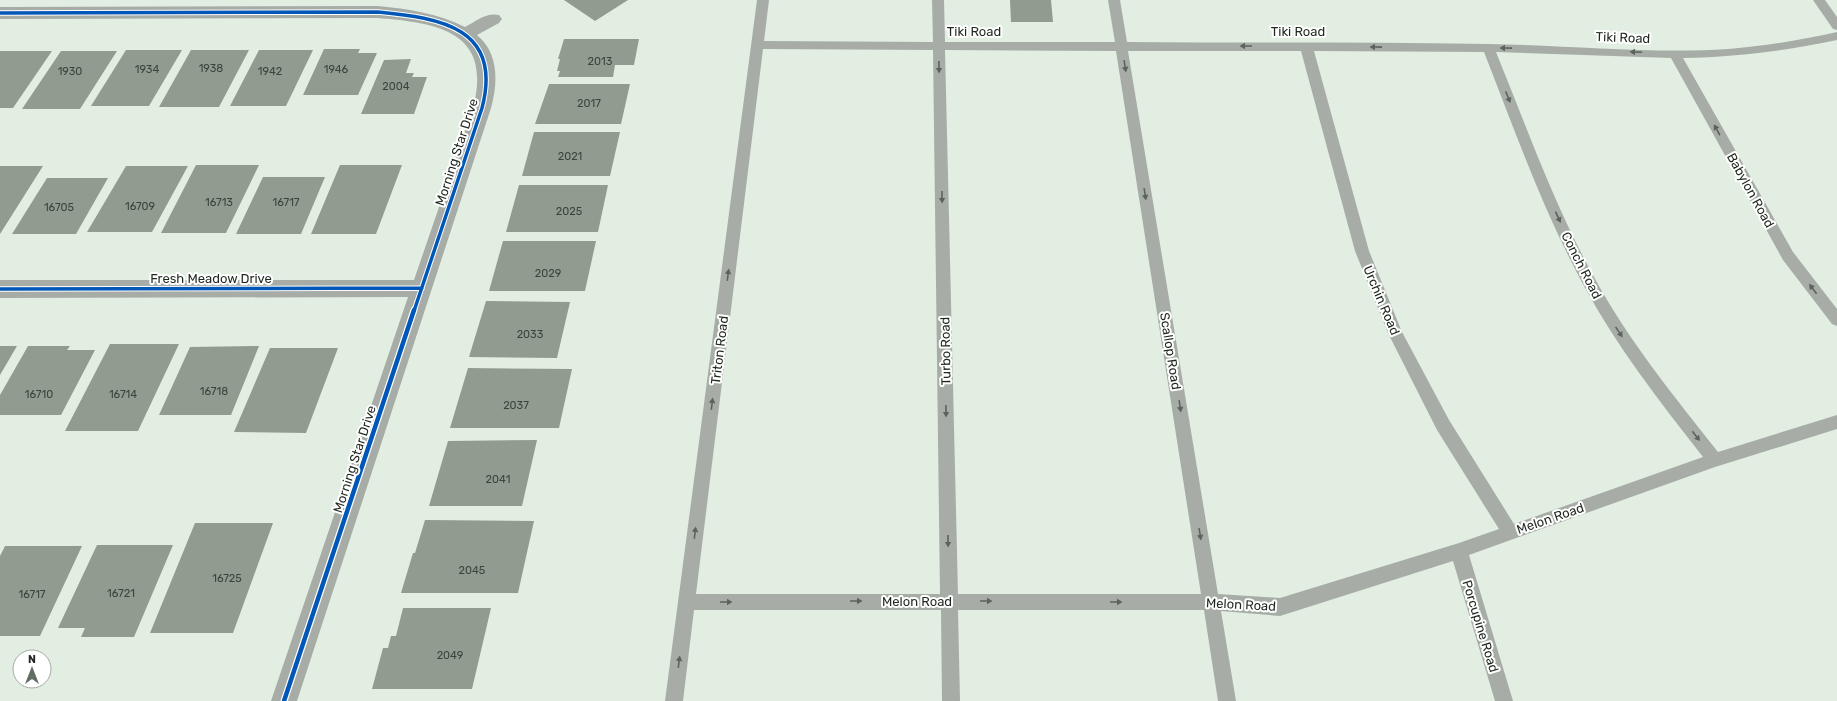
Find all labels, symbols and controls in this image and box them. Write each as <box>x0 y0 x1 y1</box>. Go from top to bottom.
street label: Tiki Road <box>947 24 1001 39</box>
street label: Tiki Road <box>1271 24 1325 39</box>
street label: Tiki Road <box>1595 29 1650 46</box>
one-way arrow <box>1239 43 1252 49</box>
one-way arrow <box>1369 44 1382 50</box>
one-way arrow <box>1499 45 1512 51</box>
one-way arrow <box>1629 49 1642 55</box>
house number: 2013 <box>588 55 613 68</box>
one-way arrow <box>1122 60 1128 72</box>
one-way arrow <box>936 61 942 74</box>
house number: 1938 <box>199 62 223 75</box>
house number: 1934 <box>135 63 159 76</box>
house number: 1946 <box>324 63 349 76</box>
house number: 1930 <box>58 65 82 78</box>
house number: 1942 <box>258 65 282 78</box>
house number: 2004 <box>382 80 410 93</box>
one-way arrow <box>1505 92 1511 103</box>
street label: Morning Star Drive <box>432 97 482 208</box>
house number: 2017 <box>577 97 601 110</box>
one-way arrow <box>1714 124 1721 136</box>
house number: 2021 <box>558 150 582 163</box>
street label: Babylon Road <box>1724 150 1777 230</box>
one-way arrow <box>1143 188 1149 201</box>
one-way arrow <box>939 191 945 204</box>
house number: 16713 <box>205 196 233 209</box>
house number: 16717 <box>273 196 300 209</box>
house number: 16709 <box>125 200 155 213</box>
house number: 16705 <box>44 201 75 214</box>
house number: 2025 <box>556 205 583 218</box>
one-way arrow <box>1555 211 1561 223</box>
street label: Conch Road <box>1558 229 1605 301</box>
street label: Urchin Road <box>1360 263 1403 337</box>
house number: 2029 <box>535 267 561 280</box>
one-way arrow <box>725 269 731 281</box>
street label: Fresh Meadow Drive <box>150 271 272 286</box>
one-way arrow <box>1809 284 1817 295</box>
street label: Scallop Road <box>1157 311 1184 391</box>
street label: Triton Road <box>708 315 731 385</box>
street label: Turbo Road <box>937 317 954 385</box>
one-way arrow <box>1615 326 1623 337</box>
house number: 2033 <box>517 328 544 341</box>
house number: 16718 <box>200 385 228 398</box>
house number: 16710 <box>25 388 53 401</box>
house number: 16714 <box>109 388 137 401</box>
one-way arrow <box>709 398 715 410</box>
house number: 2037 <box>503 399 529 412</box>
one-way arrow <box>1177 400 1183 412</box>
street label: Morning Star Drive <box>330 404 380 515</box>
one-way arrow <box>943 405 949 418</box>
one-way arrow <box>1692 431 1700 442</box>
house number: 2041 <box>486 473 510 486</box>
street label: Melon Road <box>1515 500 1586 537</box>
one-way arrow <box>692 527 698 539</box>
one-way arrow <box>1197 528 1203 540</box>
one-way arrow <box>945 535 951 548</box>
house number: 2045 <box>459 564 486 577</box>
house number: 16725 <box>212 572 242 585</box>
street label: Porcupine Road <box>1459 578 1502 674</box>
house number: 16721 <box>107 587 135 600</box>
house number: 16717 <box>19 588 46 601</box>
street label: Melon Road <box>882 594 952 609</box>
street label: Melon Road <box>1206 595 1276 614</box>
one-way arrow <box>850 598 863 604</box>
one-way arrow <box>980 598 993 604</box>
one-way arrow <box>720 599 733 605</box>
one-way arrow <box>1110 599 1123 605</box>
north arrow <box>12 649 52 689</box>
house number: 2049 <box>437 649 463 662</box>
text: N <box>28 653 36 666</box>
one-way arrow <box>676 656 682 668</box>

